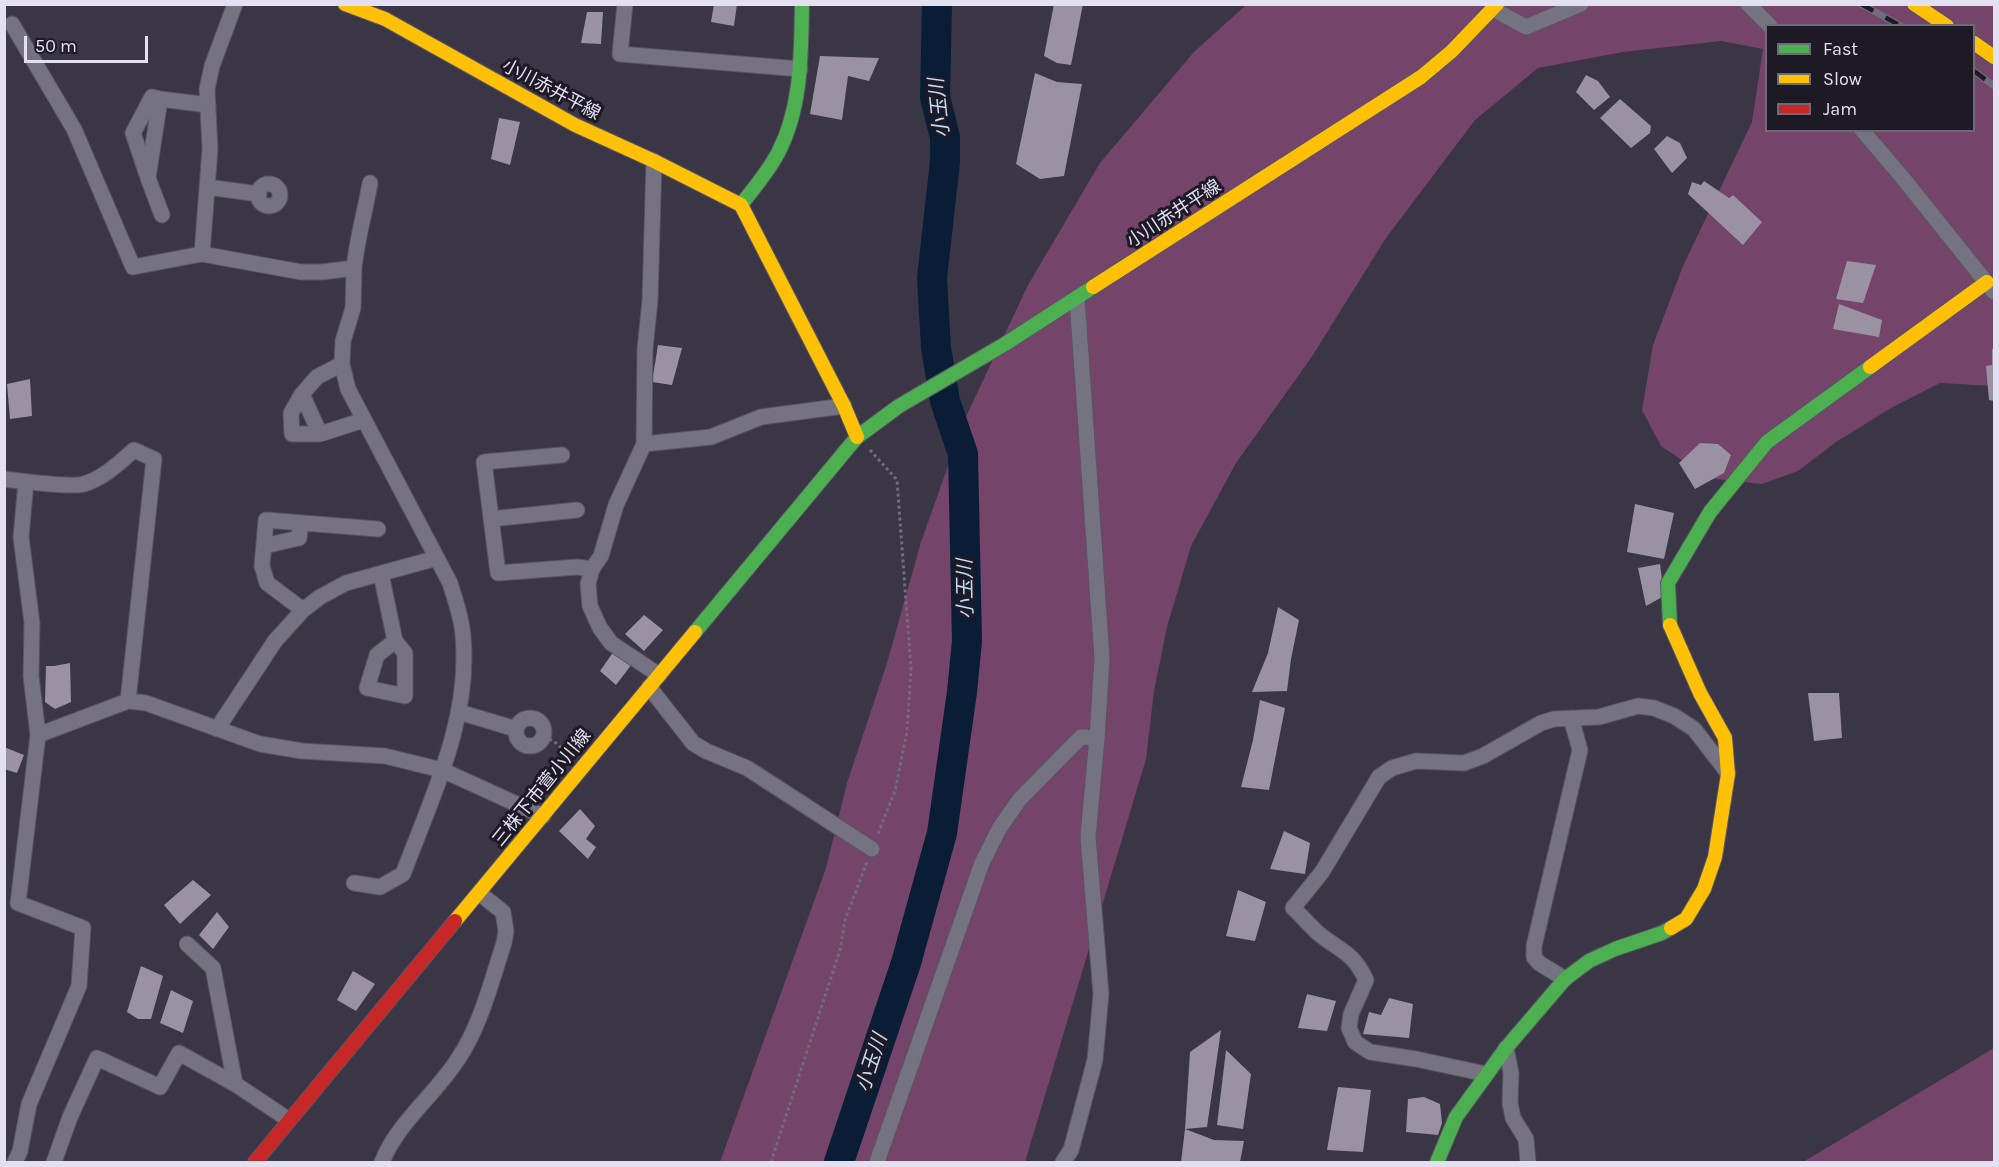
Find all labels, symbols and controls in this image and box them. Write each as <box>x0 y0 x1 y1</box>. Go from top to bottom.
scale bar <box>27 24 152 62</box>
legend <box>1765 24 1975 132</box>
text: 50 m <box>35 35 77 57</box>
text: Fast <box>1823 38 1858 60</box>
street label: 小川赤井平線 <box>498 55 604 125</box>
text: Slow <box>1823 68 1862 90</box>
water label: 小玉川 <box>925 77 955 139</box>
text: Jam <box>1823 98 1857 120</box>
street label: 小川赤井平線 <box>1123 176 1225 252</box>
water label: 小玉川 <box>953 559 979 619</box>
street label: 三株下市萱小川線 <box>488 725 596 851</box>
water label: 小玉川 <box>851 1031 893 1095</box>

